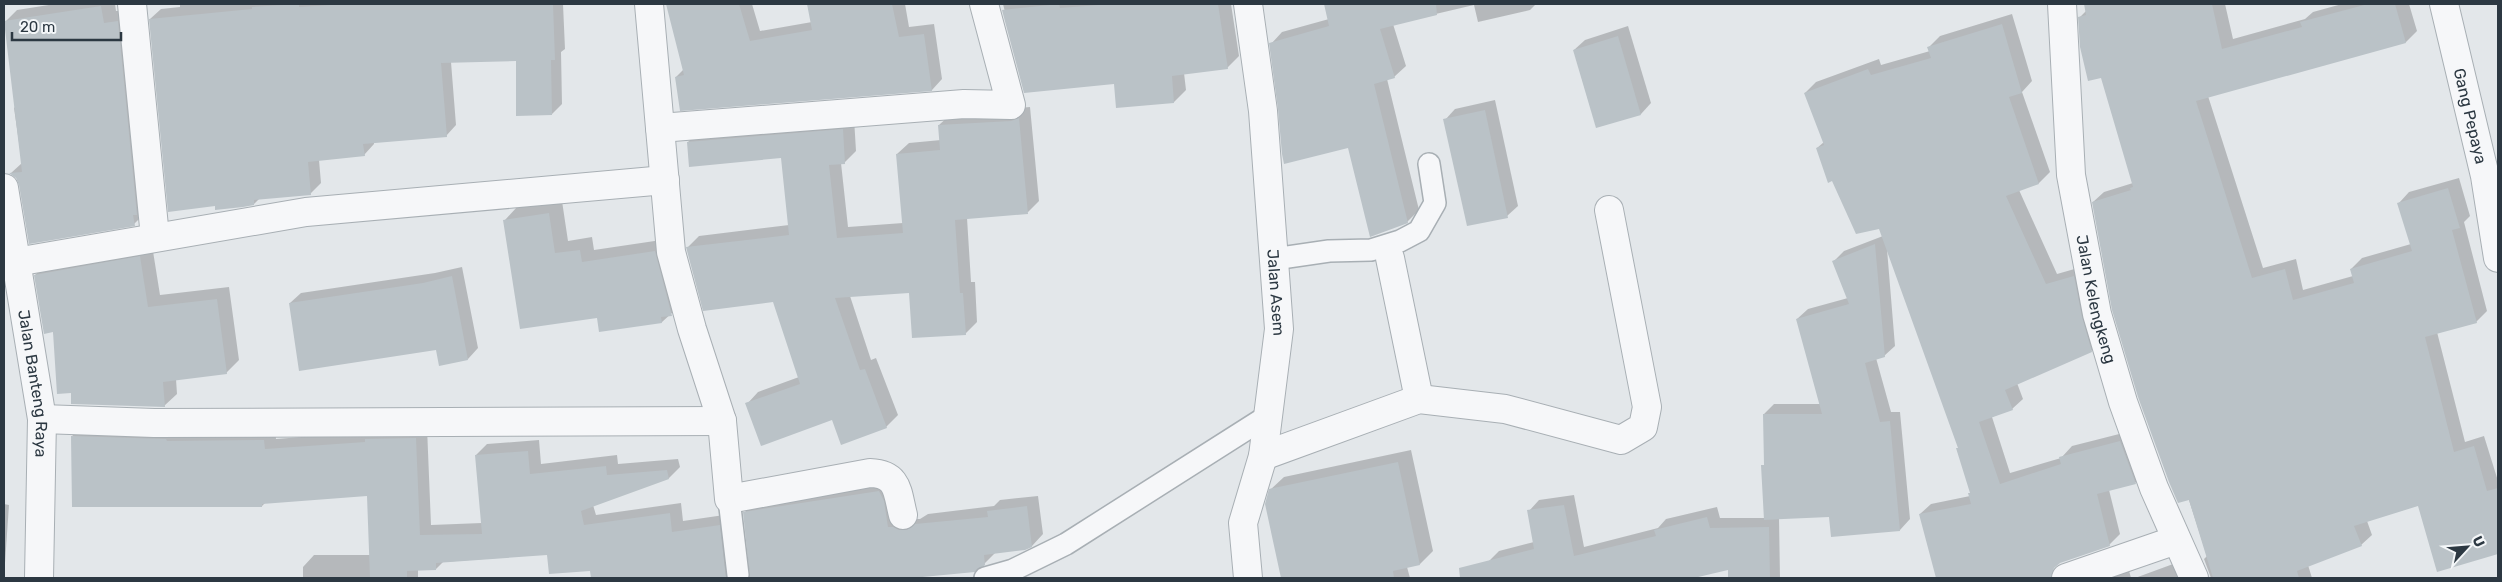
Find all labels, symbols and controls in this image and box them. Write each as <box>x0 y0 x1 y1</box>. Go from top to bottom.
scale bar <box>12 10 121 42</box>
text: 20 m <box>20 18 55 36</box>
street label: Gang Pepaya <box>2450 66 2491 166</box>
street label: Jalan Kelengkeng <box>2073 233 2121 366</box>
street label: Jalan Asem <box>1264 248 1289 337</box>
street label: Jalan Banteng Raya <box>15 308 52 458</box>
north arrow <box>2442 522 2492 572</box>
text: U <box>2468 533 2488 550</box>

